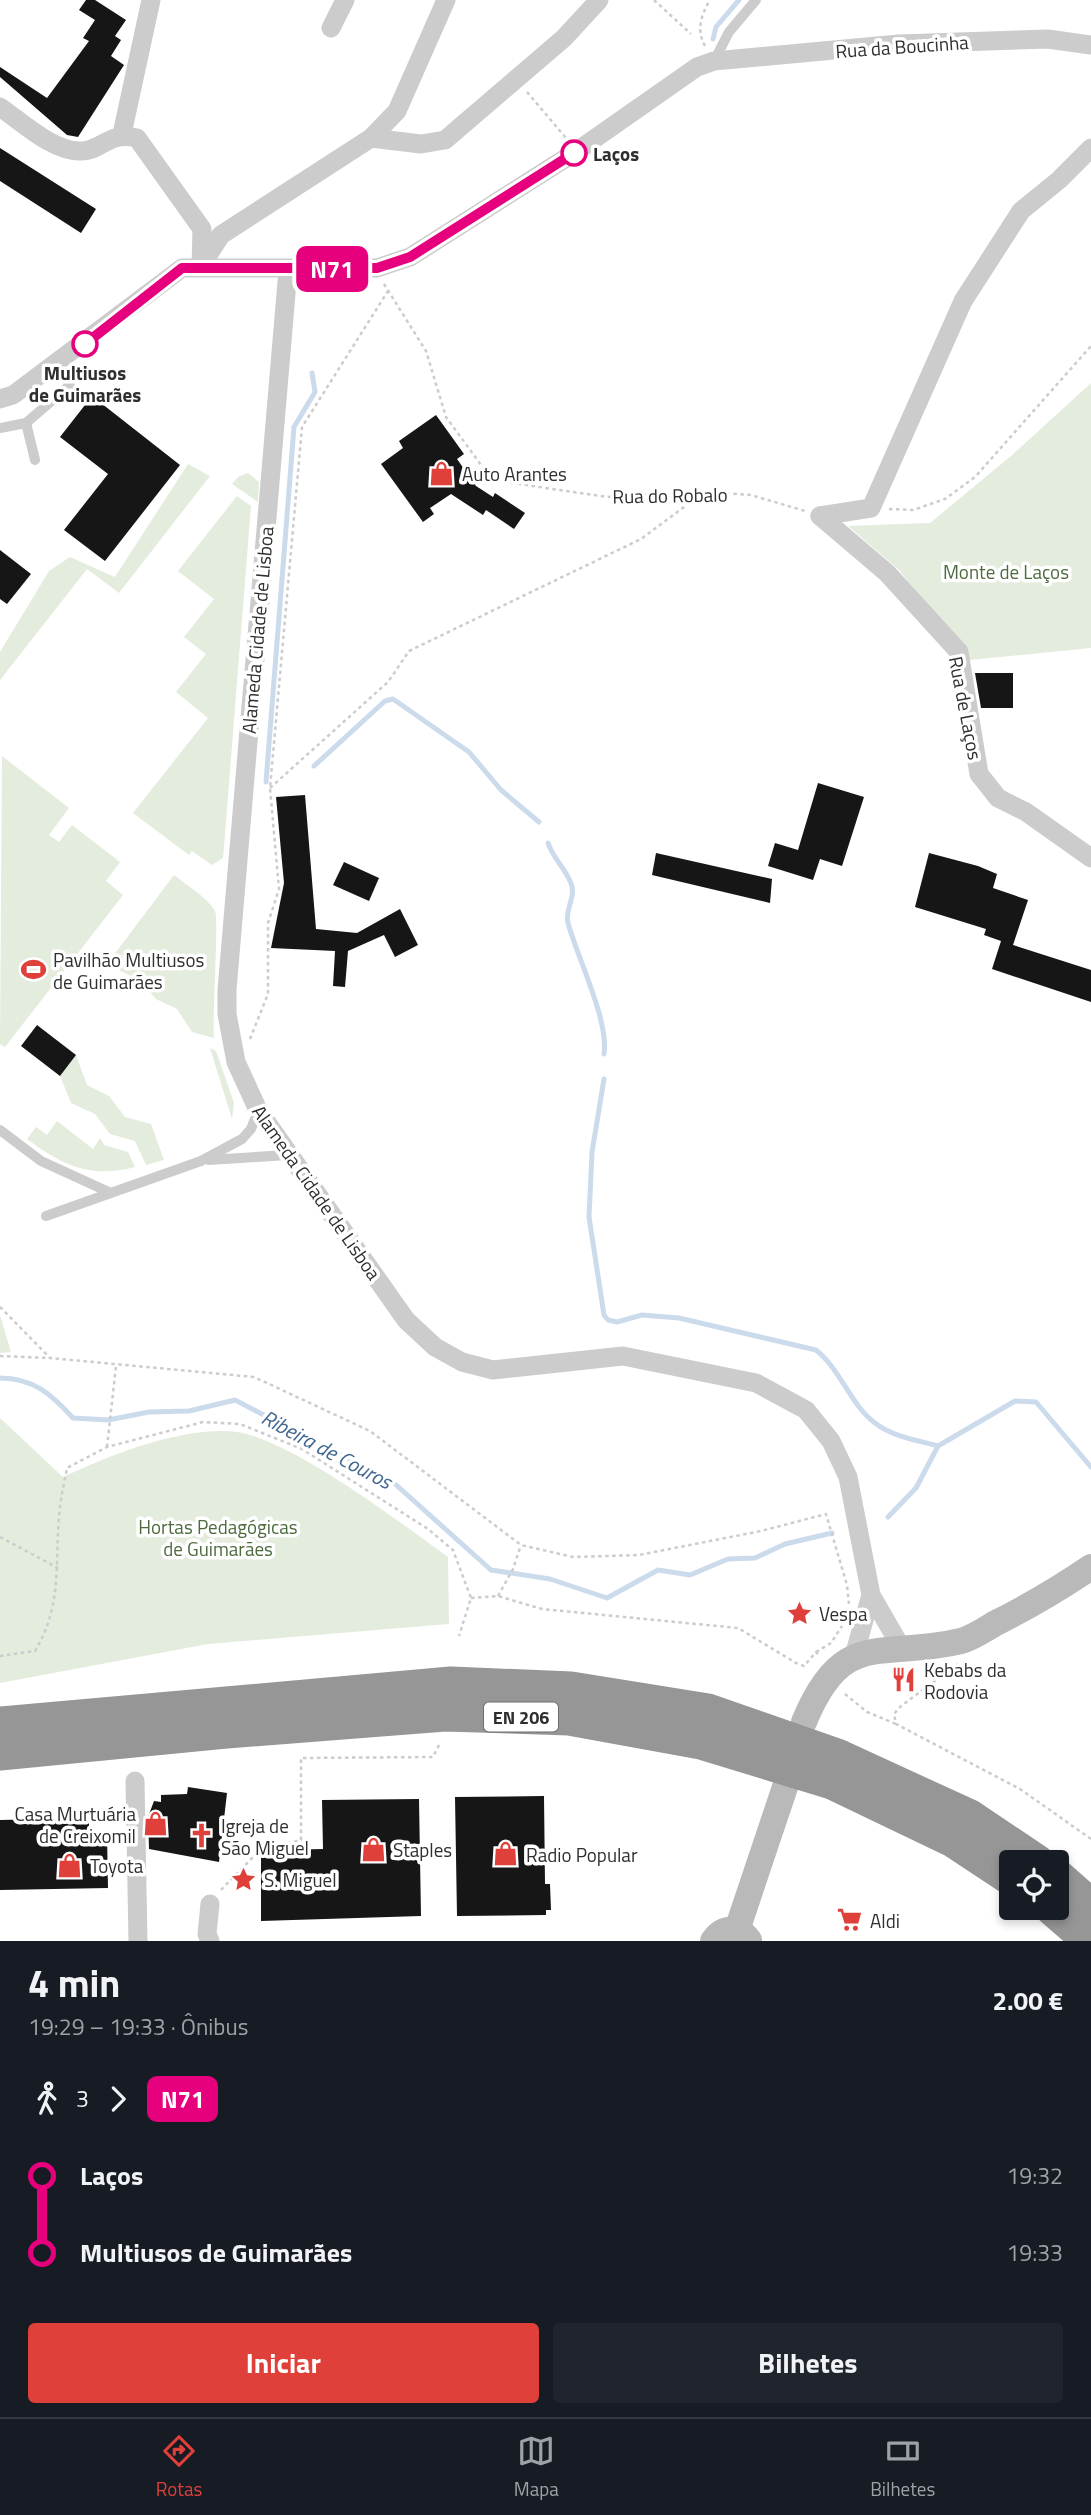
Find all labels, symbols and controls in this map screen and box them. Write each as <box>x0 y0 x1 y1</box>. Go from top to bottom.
street label: Rua da Boucinha <box>834 27 970 65</box>
place label: Laços <box>593 139 639 168</box>
marker: Laços <box>561 140 587 166</box>
line badge: N71 <box>292 246 372 292</box>
text: N71 <box>310 251 354 287</box>
marker: Multiusos de Guimarães <box>72 331 98 357</box>
place label: Multiusos de Guimarães <box>29 358 141 409</box>
shop icon: Auto Arantes <box>428 459 456 487</box>
place label: Auto Arantes <box>462 459 567 488</box>
street label: Rua do Robalo <box>612 479 728 511</box>
street label: Alameda Cidade de Lisboa <box>233 525 281 735</box>
park label: Monte de Laços <box>943 557 1069 586</box>
street label: Rua de Laços <box>942 654 990 762</box>
place label: Pavilhão Multiusos de Guimarães <box>53 945 204 996</box>
sports icon: Pavilhão Multiusos de Guimarães <box>19 956 47 984</box>
street label: Alameda Cidade de Lisboa <box>246 1099 389 1286</box>
water label: Ribeira de Couros <box>256 1401 400 1498</box>
park label: Hortas Pedagógicas de Guimarães <box>138 1512 298 1563</box>
place icon: Vespa <box>785 1599 813 1627</box>
place label: Vespa <box>819 1599 868 1628</box>
place label: Kebabs da Rodovia <box>924 1655 1007 1706</box>
restaurant icon: Kebabs da Rodovia <box>890 1666 918 1694</box>
road number: EN 206 <box>484 1702 558 1732</box>
place label: Casa Murtuária de Creixomil <box>14 1799 136 1850</box>
shop icon: Casa Murtuária de Creixomil <box>142 1810 170 1838</box>
place label: Igreja de São Miguel <box>221 1811 309 1862</box>
church icon: Igreja de São Miguel <box>187 1822 215 1850</box>
shop icon: Staples <box>359 1835 387 1863</box>
place label: Staples <box>393 1835 452 1864</box>
shop icon: Radio Popular <box>492 1840 520 1868</box>
place label: Radio Popular <box>526 1840 638 1869</box>
map controls <box>999 1850 1069 1920</box>
button: locate <box>999 1850 1069 1920</box>
shop icon: Toyota <box>56 1851 84 1879</box>
place label: Toyota <box>90 1851 144 1880</box>
place icon: S. Miguel <box>230 1865 258 1893</box>
place label: S. Miguel <box>264 1865 337 1894</box>
supermarket icon: Aldi <box>836 1906 864 1934</box>
place label: Aldi <box>870 1906 900 1935</box>
text: 4 min <box>28 1954 120 2012</box>
text: 2.00 € <box>992 1981 1063 2020</box>
text: 19:29 – 19:33 · Ônibus <box>28 2009 248 2044</box>
icon: walk <box>28 2080 66 2118</box>
icon: forward <box>99 2080 137 2118</box>
text: 3 <box>76 2081 89 2116</box>
text: N71 <box>161 2081 204 2117</box>
text: Laços <box>80 2156 143 2195</box>
text: 19:32 <box>1006 2158 1063 2193</box>
text: Multiusos de Guimarães <box>80 2233 352 2272</box>
text: 19:33 <box>1006 2235 1063 2270</box>
button: Iniciar <box>28 2323 539 2403</box>
button: Bilhetes <box>553 2323 1063 2403</box>
tab: Rotas <box>156 2432 202 2503</box>
tab: Mapa <box>514 2432 559 2503</box>
tab: Bilhetes <box>870 2432 935 2503</box>

